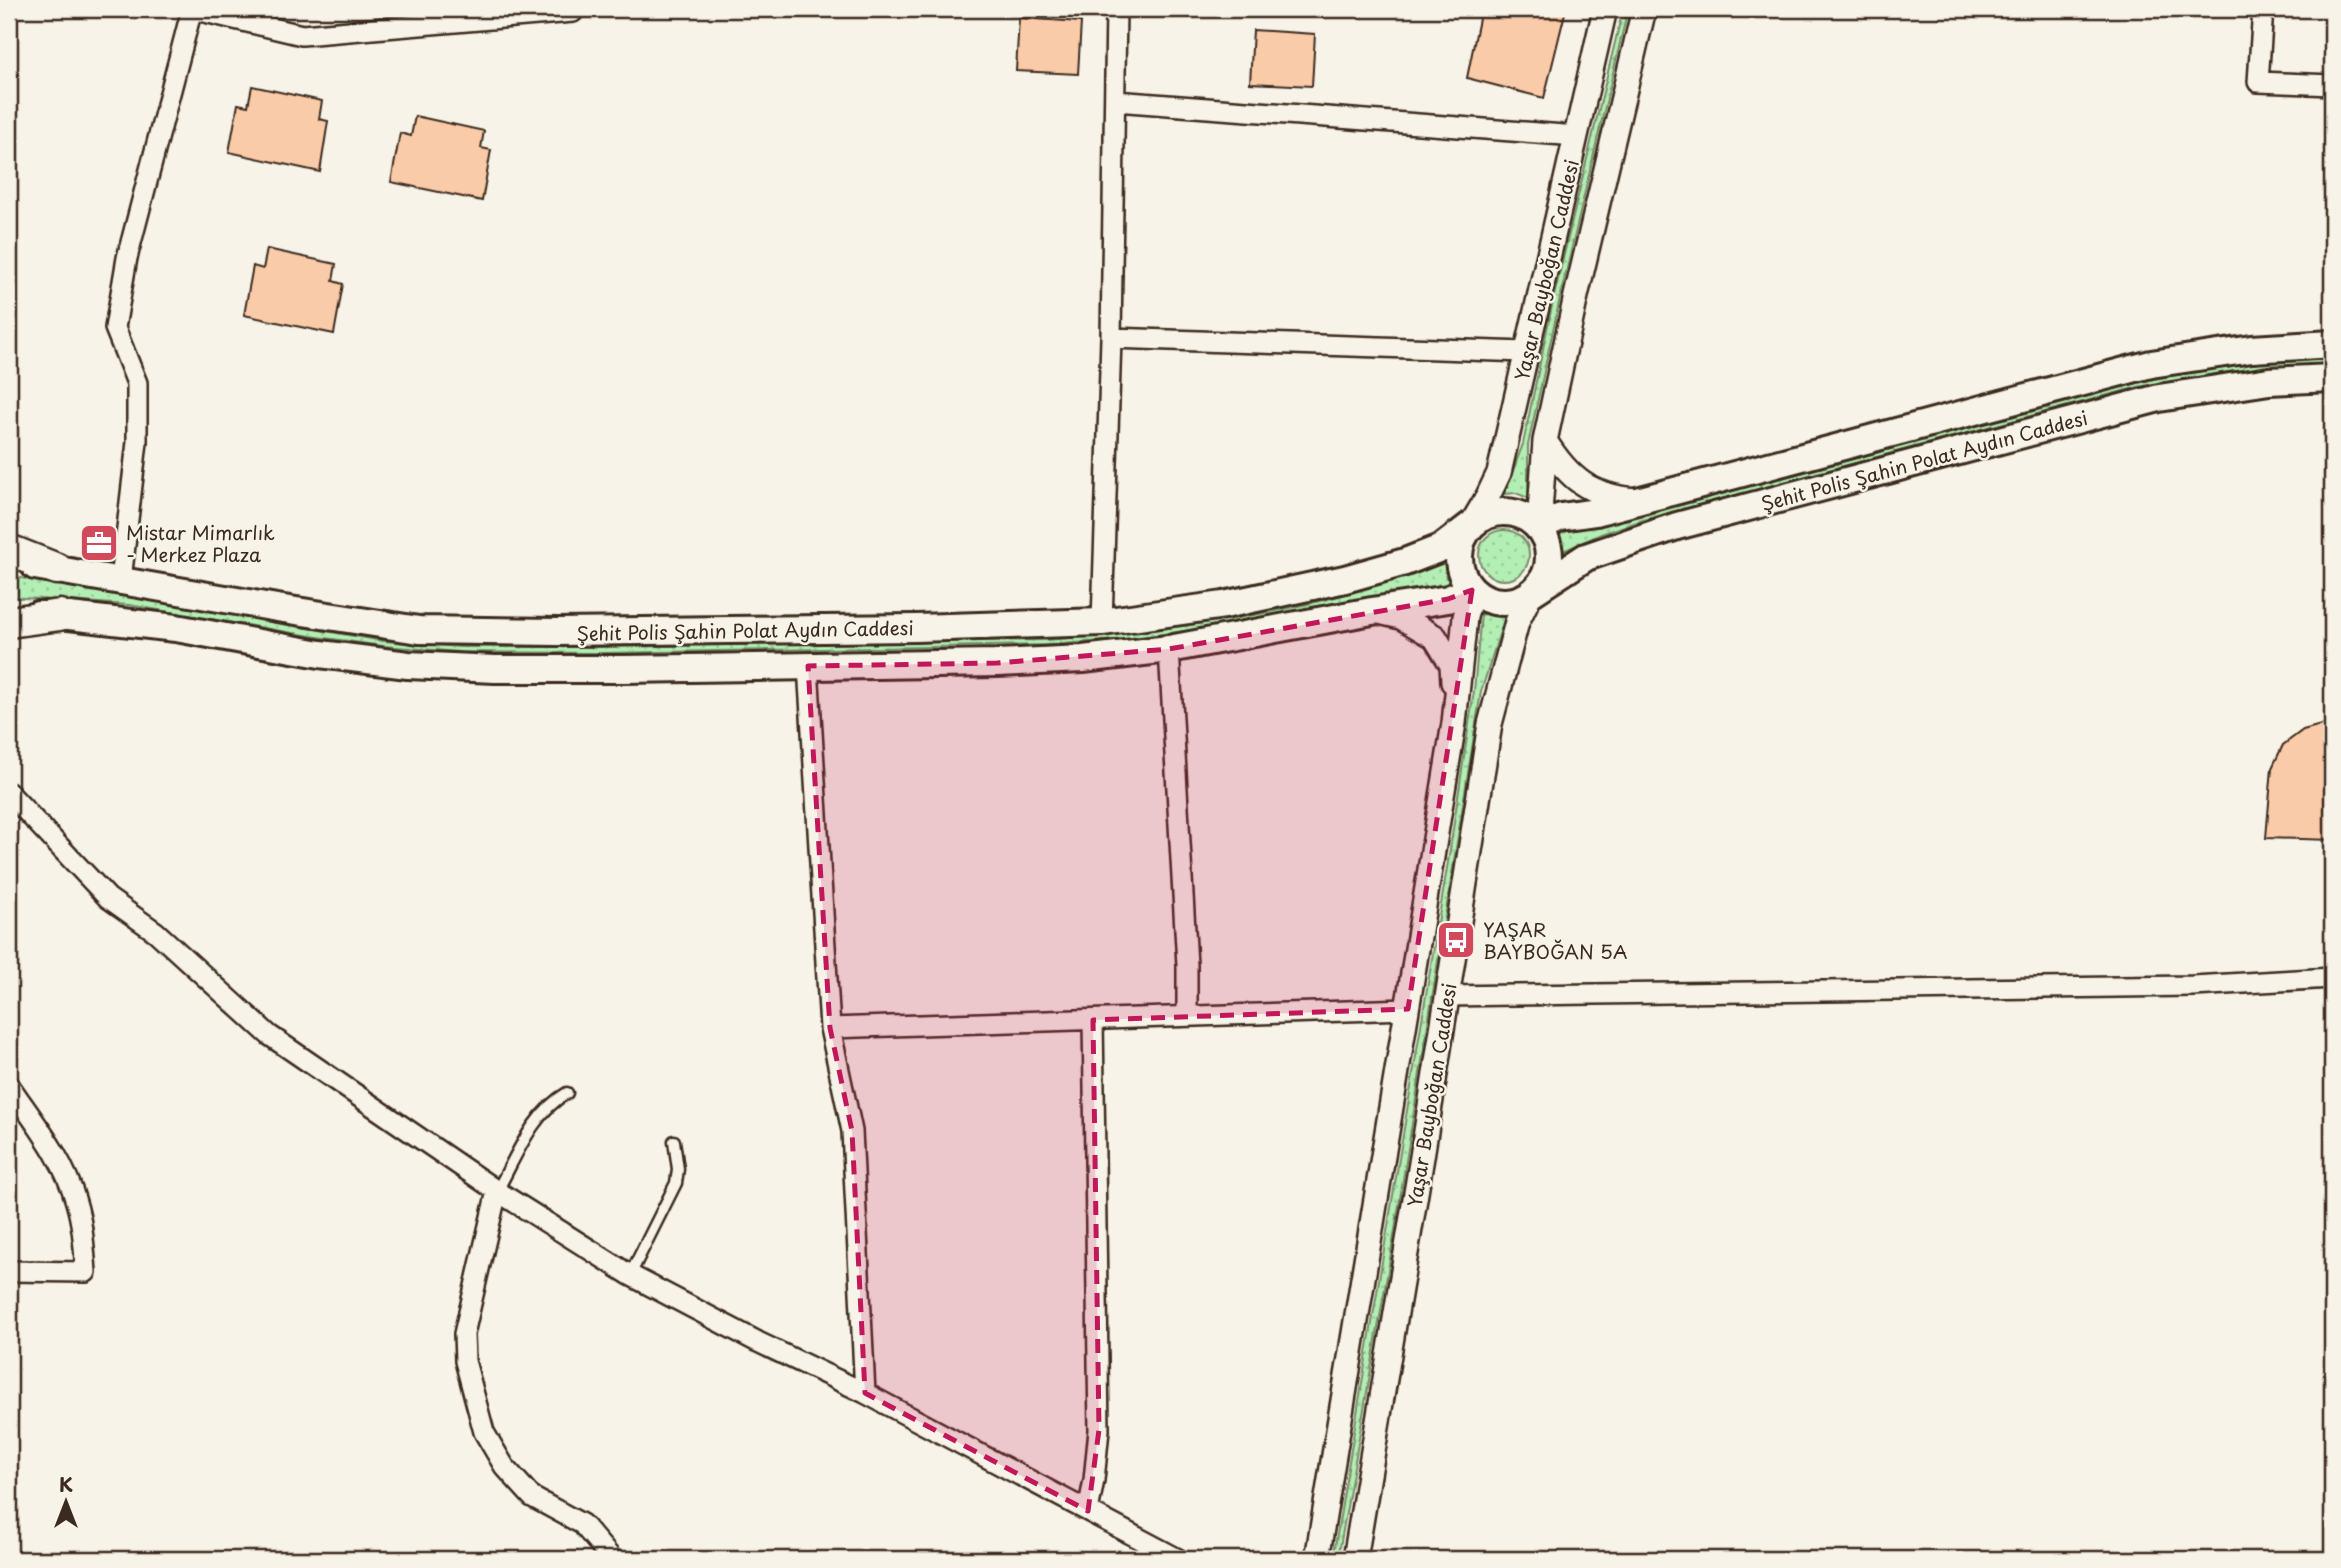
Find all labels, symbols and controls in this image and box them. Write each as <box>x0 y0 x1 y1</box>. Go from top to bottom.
street label: Yaşar Bayboğan Caddesi <box>1507 157 1585 383</box>
street label: Şehit Polis Şahin Polat Aydın Caddesi <box>1758 403 2090 517</box>
place label: Mistar Mimarlık - Merkez Plaza <box>126 518 275 568</box>
office icon: Mistar Mimarlık - Merkez Plaza <box>78 522 120 564</box>
street label: Şehit Polis Şahin Polat Aydın Caddesi <box>576 613 914 647</box>
place label: YAŞAR BAYBOĞAN 5A <box>1483 915 1627 965</box>
bus stop icon: YAŞAR BAYBOĞAN 5A <box>1435 919 1477 961</box>
street label: Yaşar Bayboğan Caddesi <box>1399 981 1463 1209</box>
north arrow <box>32 1466 102 1536</box>
text: K <box>59 1470 73 1498</box>

